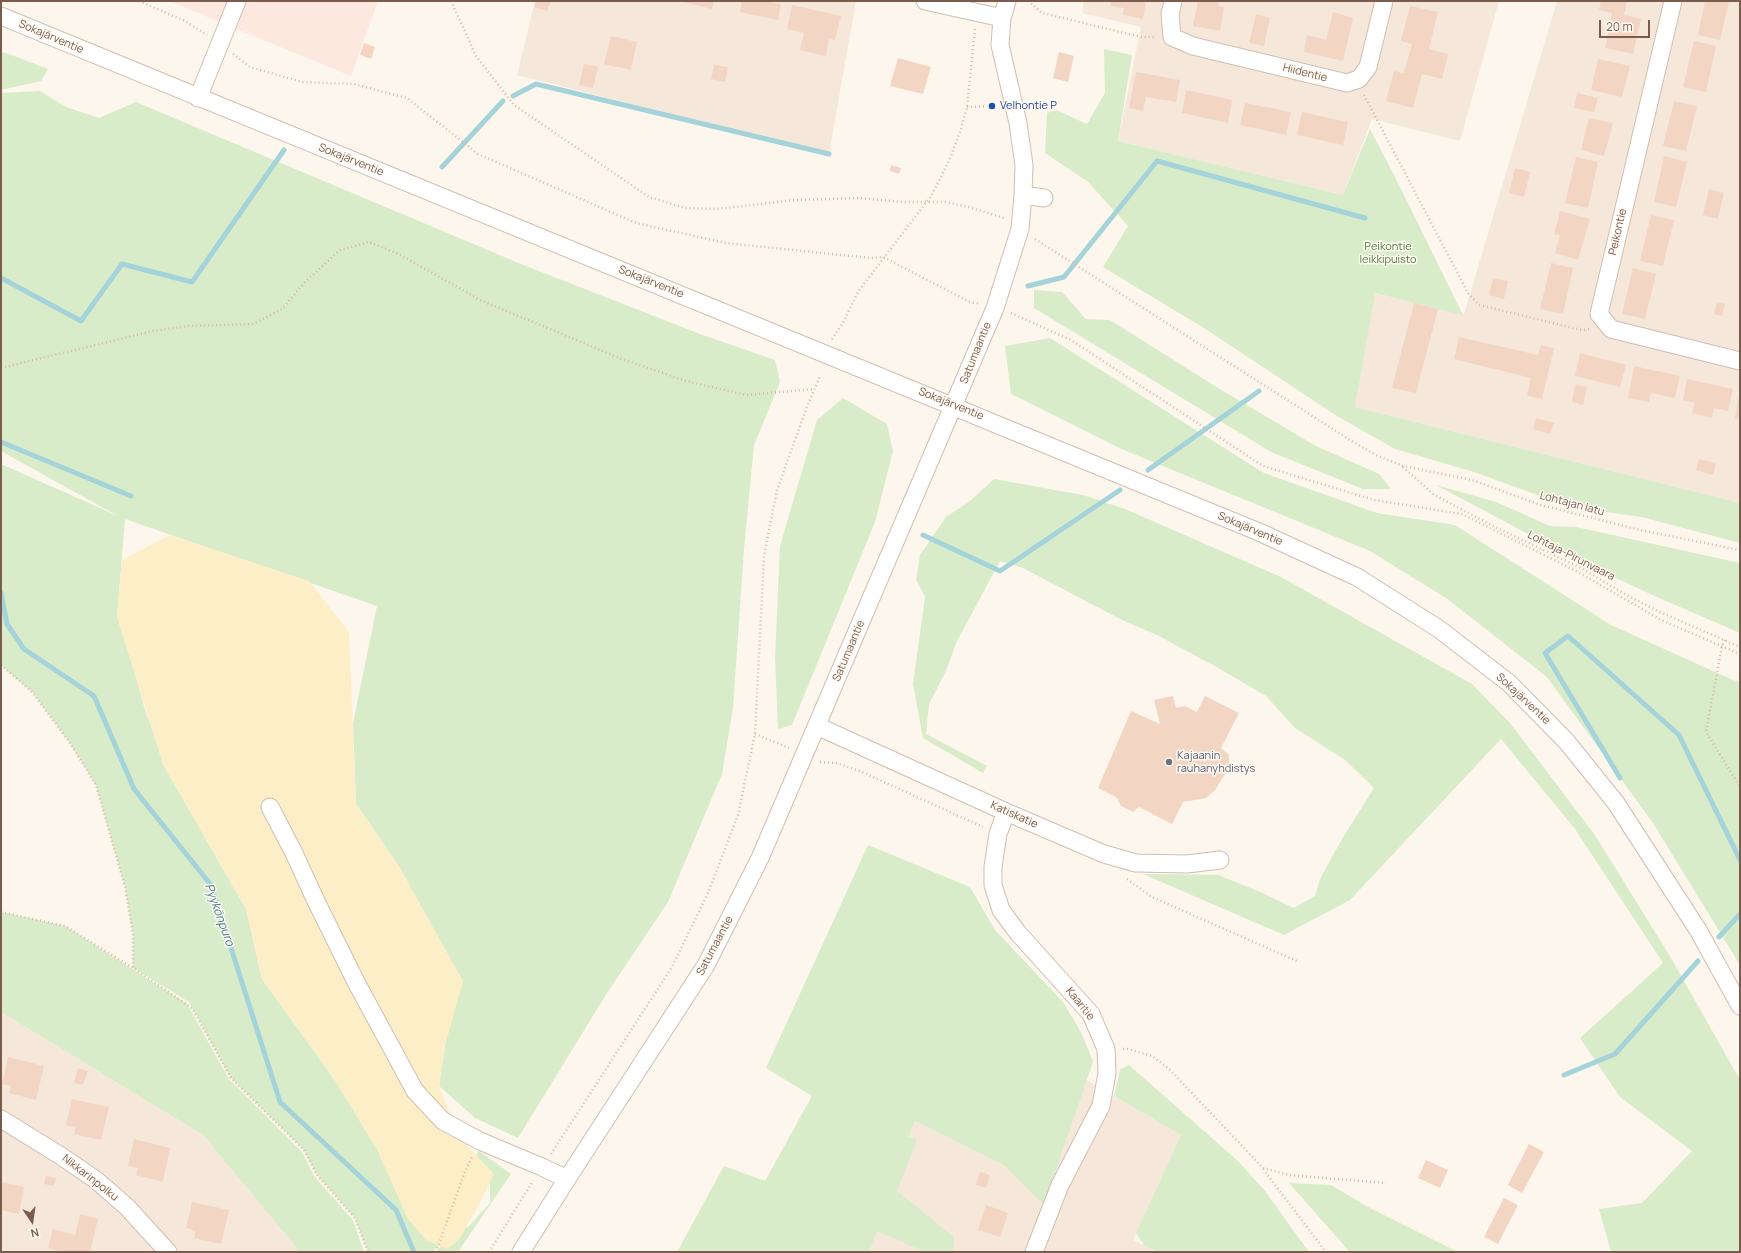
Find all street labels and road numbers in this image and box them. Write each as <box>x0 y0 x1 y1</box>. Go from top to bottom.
street label: Sokajärventie <box>17 17 85 57</box>
street label: Hiidentie <box>1281 61 1329 85</box>
street label: Sokajärventie <box>316 141 386 179</box>
street label: Peikontie <box>1606 207 1630 257</box>
street label: Sokajärventie <box>616 263 686 301</box>
street label: Satumaantie <box>958 320 994 386</box>
street label: Sokajärventie <box>916 385 986 423</box>
street label: Lohtajan latu <box>1538 489 1606 519</box>
street label: Sokajärventie <box>1216 509 1284 549</box>
street label: Lohtaja-Pirunvaara <box>1525 528 1617 584</box>
street label: Satumaantie <box>830 618 868 684</box>
street label: Sokajärventie <box>1493 671 1553 727</box>
street label: Katiskatie <box>988 799 1040 831</box>
street label: Satumaantie <box>694 914 736 978</box>
street label: Kaaritie <box>1063 985 1097 1023</box>
street label: Nikkarinpolku <box>59 1152 121 1204</box>

